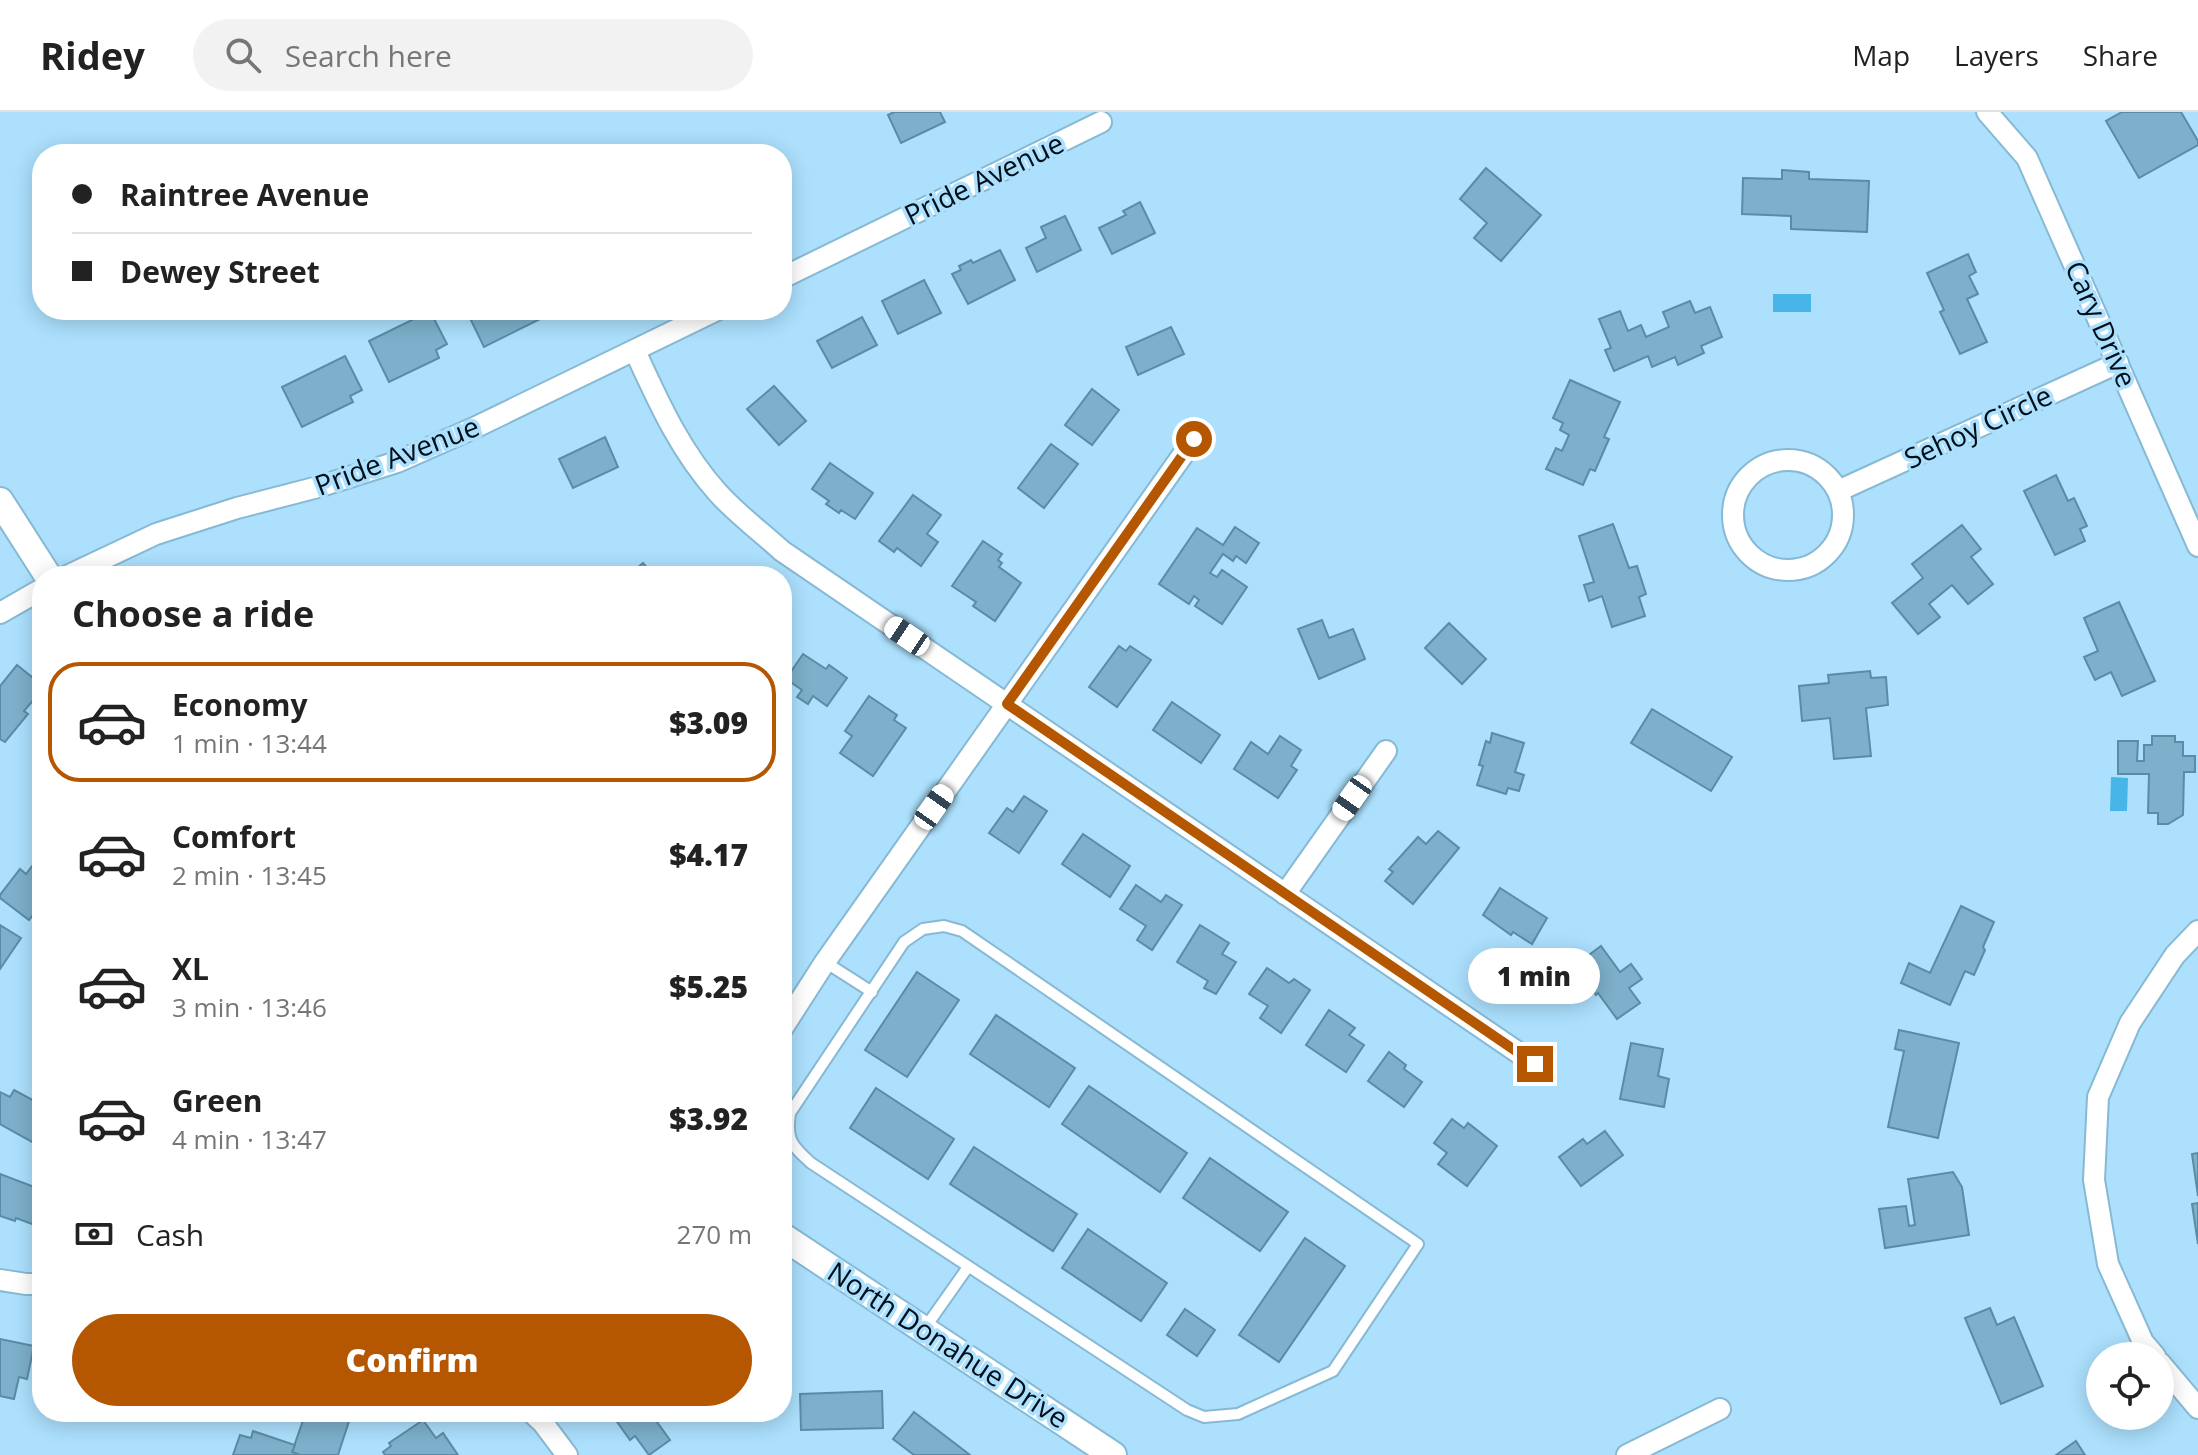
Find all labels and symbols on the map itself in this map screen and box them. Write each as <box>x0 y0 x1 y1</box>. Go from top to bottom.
street label: Pride Avenue <box>898 123 1070 233</box>
street label: Cary Drive <box>2057 254 2147 393</box>
street label: Sehoy Circle <box>1898 375 2058 477</box>
street label: Pride Avenue <box>309 406 484 504</box>
route start <box>1176 421 1212 457</box>
car <box>880 613 934 659</box>
car <box>1328 771 1376 825</box>
car <box>910 780 958 834</box>
callout: 1 min <box>1469 948 1601 1004</box>
route end <box>1517 1046 1553 1082</box>
street label: North Donahue Drive <box>821 1252 1076 1436</box>

